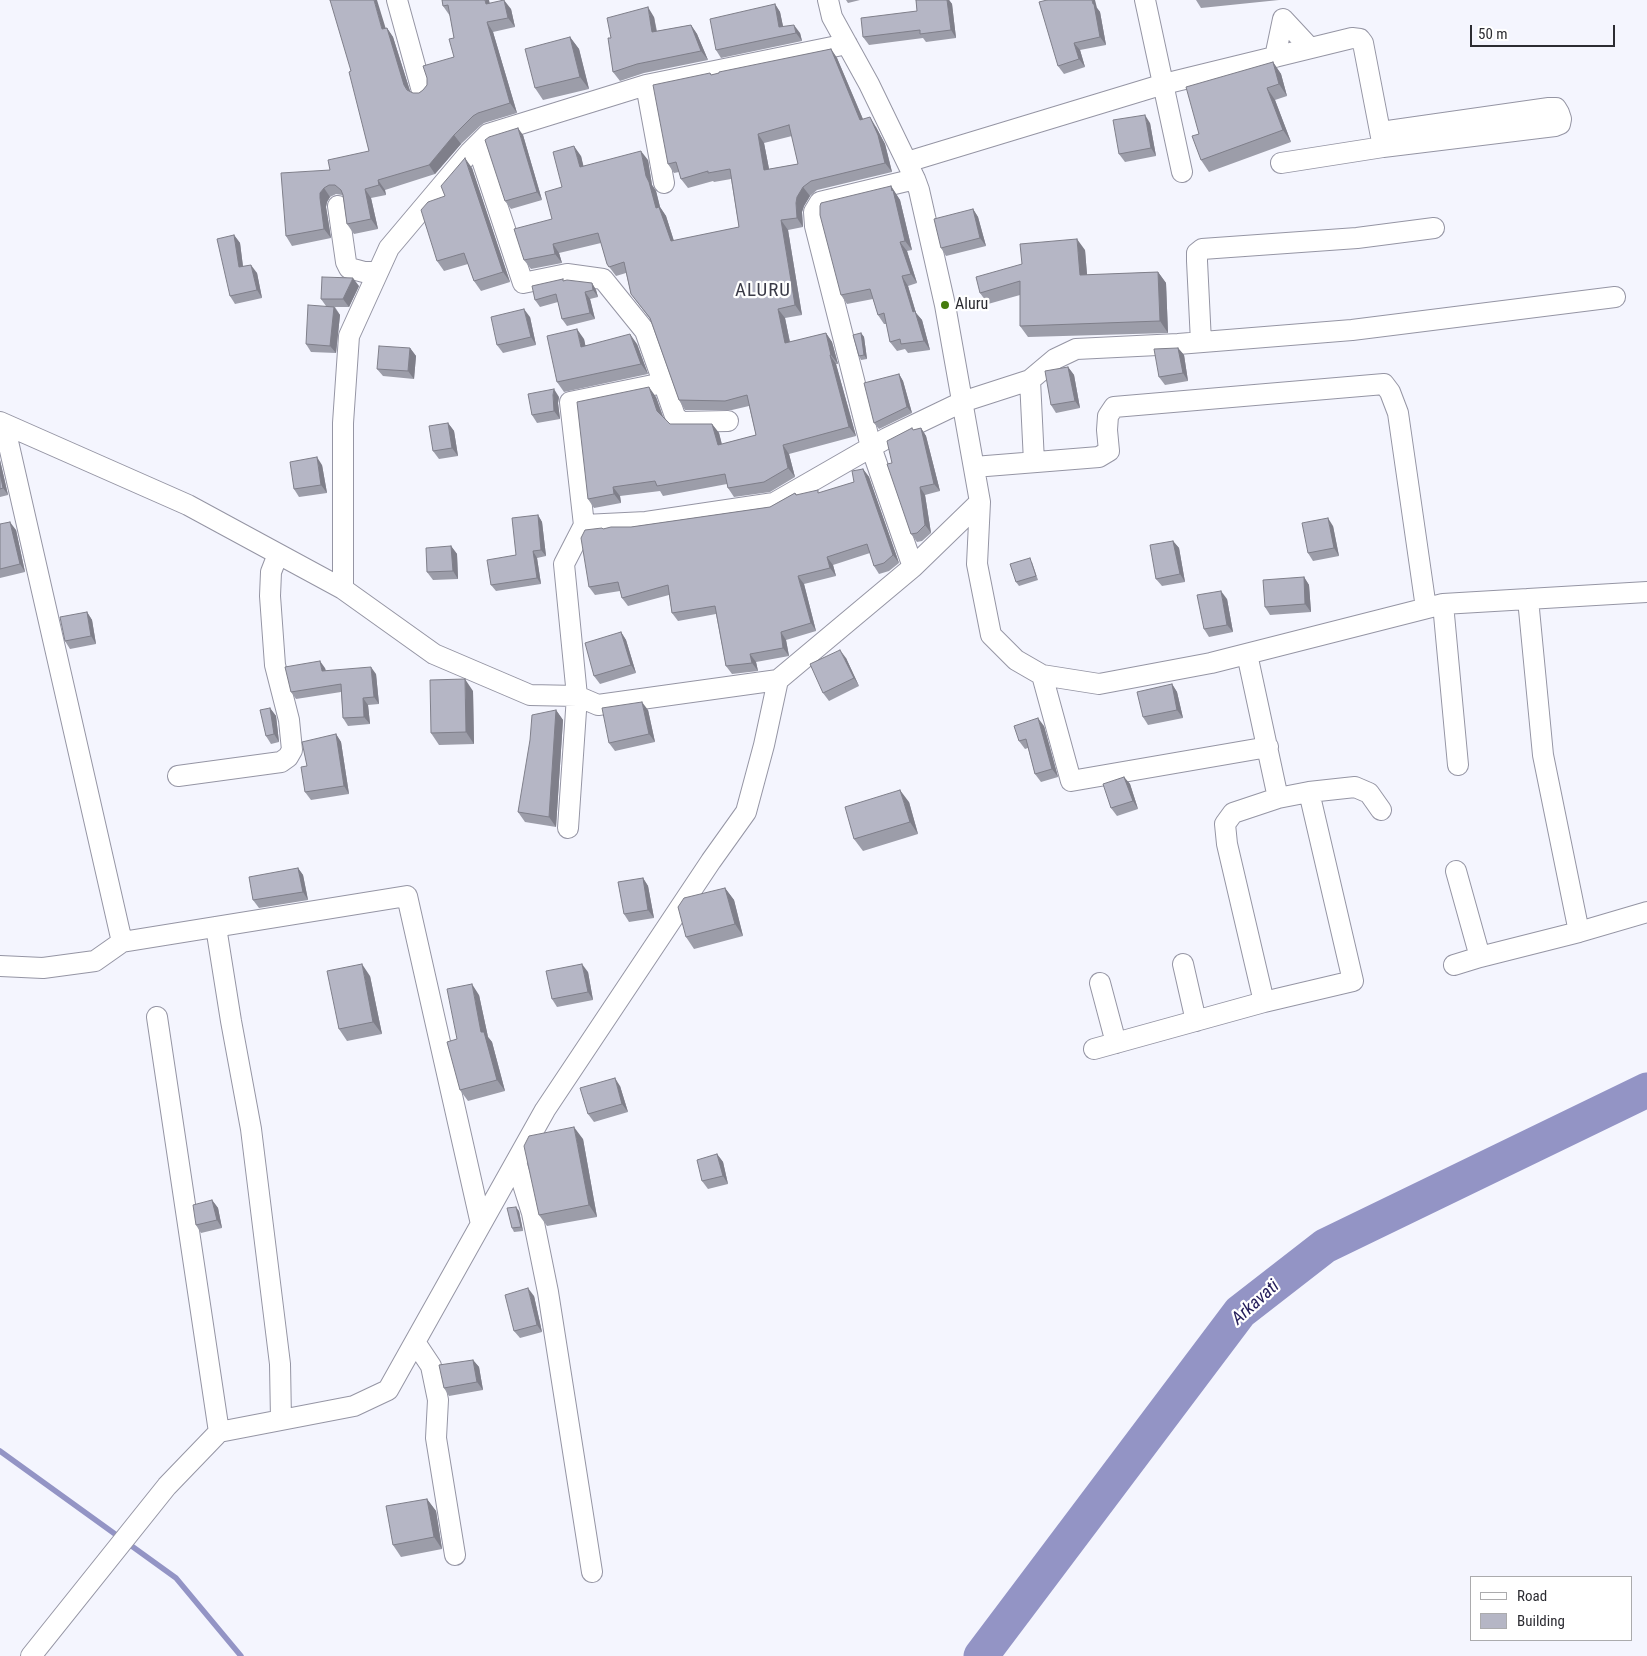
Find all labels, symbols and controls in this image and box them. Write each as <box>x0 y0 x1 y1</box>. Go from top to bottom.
scale bar <box>1472 15 1617 47</box>
text: 50 m <box>1478 25 1508 43</box>
district label: ALURU <box>734 280 792 302</box>
place label: Aluru <box>955 295 988 315</box>
marker: Aluru <box>939 299 951 311</box>
water label: Arkavati <box>1228 1276 1284 1330</box>
legend <box>1470 1576 1632 1641</box>
text: Road <box>1517 1587 1547 1605</box>
text: Building <box>1517 1612 1565 1630</box>

